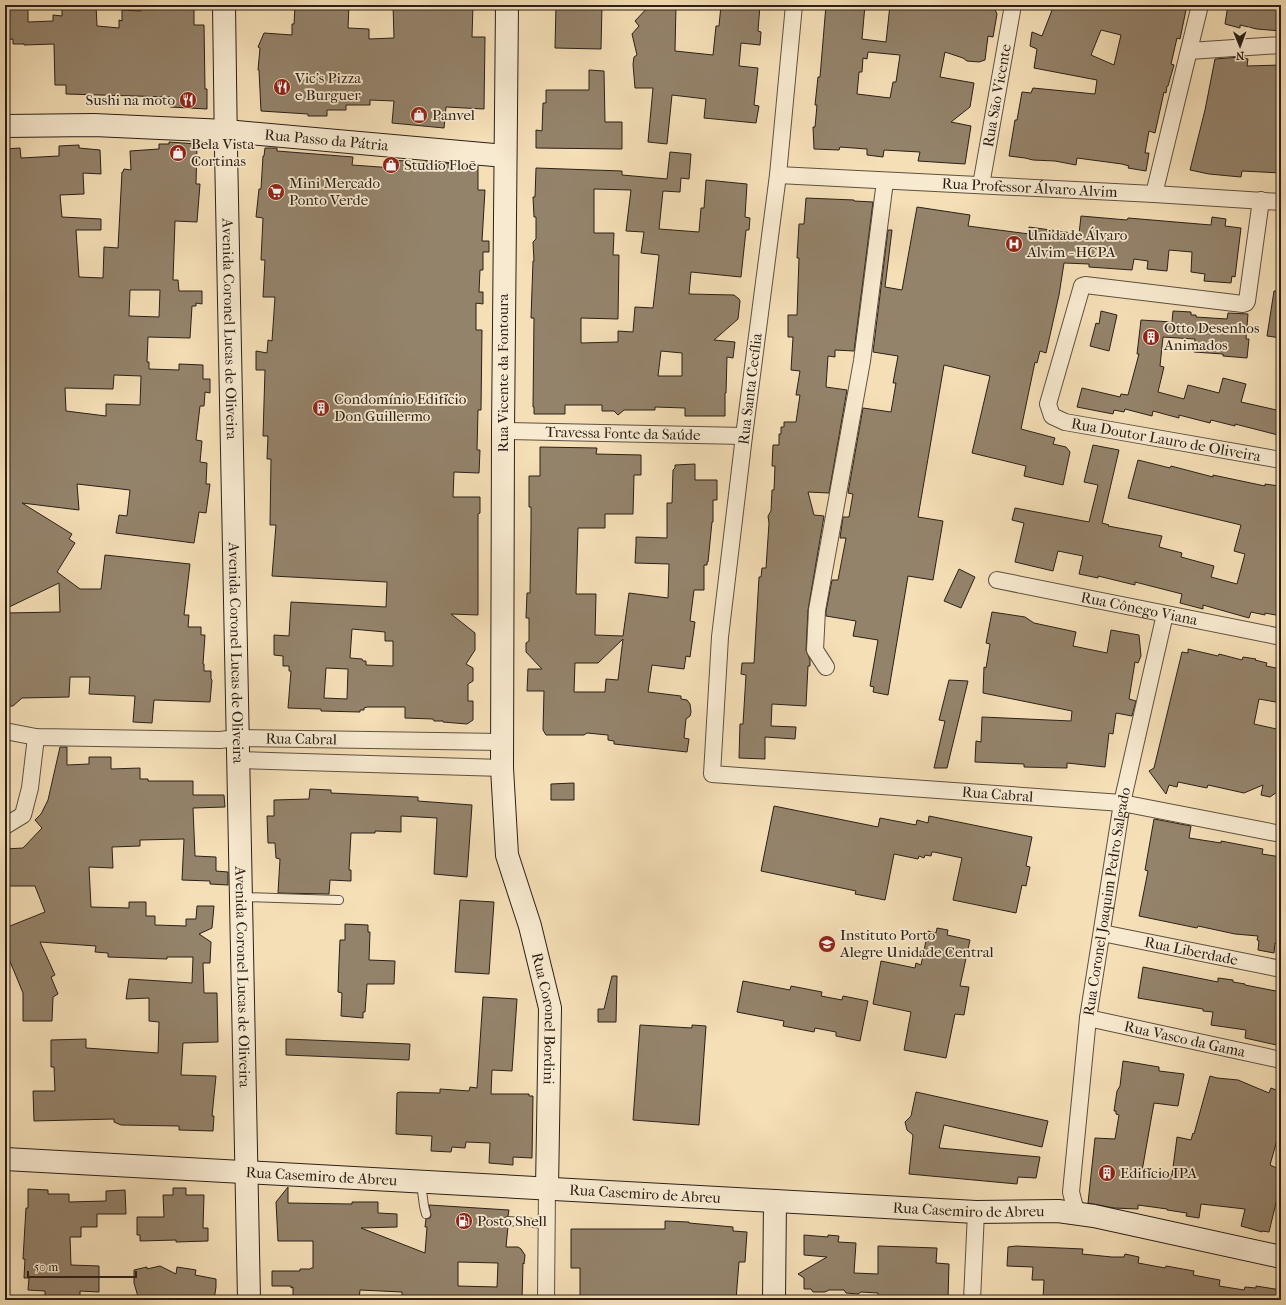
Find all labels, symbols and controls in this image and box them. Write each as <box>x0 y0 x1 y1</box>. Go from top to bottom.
north arrow <box>1220 26 1260 66</box>
street label: Rua São Vicente <box>979 42 1015 148</box>
text: N <box>1235 49 1244 62</box>
place label: Vic’s Pizza e Burguer <box>294 69 362 104</box>
restaurant icon: Vic’s Pizza e Burguer <box>272 77 292 97</box>
restaurant icon: Sushi na moto <box>178 90 198 110</box>
place label: Sushi na moto <box>86 91 175 109</box>
shop icon: Panvel <box>409 105 429 125</box>
place label: Panvel <box>432 106 475 124</box>
street label: Rua Passo da Pátria <box>264 125 390 155</box>
place label: Bela Vista Cortinas <box>191 135 255 170</box>
shop icon: Bela Vista Cortinas <box>168 143 188 163</box>
shop icon: Studio Floē <box>381 155 401 175</box>
place label: Studio Floē <box>404 156 477 174</box>
place label: Mini Mercado Ponto Verde <box>289 174 381 209</box>
street label: Rua Professor Álvaro Alvim <box>941 174 1118 201</box>
supermarket icon: Mini Mercado Ponto Verde <box>266 182 286 202</box>
street label: Avenida Coronel Lucas de Oliveira <box>218 217 241 441</box>
place label: Unidade Álvaro Alvim - HCPA <box>1026 226 1128 261</box>
hospital icon: Unidade Álvaro Alvim - HCPA <box>1004 234 1024 254</box>
street label: Rua Vicente da Fontoura <box>494 292 512 453</box>
place label: Otto Desenhos Animados <box>1163 319 1260 354</box>
building icon: Otto Desenhos Animados <box>1141 327 1161 347</box>
street label: Rua Santa Cecília <box>734 331 766 446</box>
place label: Condomínio Edifício Don Guillermo <box>334 390 467 425</box>
building icon: Condomínio Edifício Don Guillermo <box>311 398 331 418</box>
street label: Rua Doutor Lauro de Oliveira <box>1070 414 1263 465</box>
street label: Travessa Fonte da Saúde <box>545 423 701 444</box>
street label: Avenida Coronel Lucas de Oliveira <box>225 541 247 765</box>
street label: Rua Cônego Viana <box>1079 588 1200 629</box>
street label: Rua Cabral <box>265 729 337 749</box>
street label: Rua Cabral <box>961 783 1034 806</box>
street label: Rua Coronel Joaquim Pedro Salgado <box>1079 785 1134 1017</box>
street label: Avenida Coronel Lucas de Oliveira <box>231 865 254 1089</box>
place label: Instituto Porto Alegre Unidade Central <box>839 926 994 961</box>
street label: Rua Liberdade <box>1143 933 1240 969</box>
school or university icon: Instituto Porto Alegre Unidade Central <box>817 934 837 954</box>
street label: Rua Coronel Bordini <box>528 951 559 1085</box>
street label: Rua Vasco da Gama <box>1123 1017 1248 1061</box>
street label: Rua Casemiro de Abreu <box>245 1163 398 1189</box>
building icon: Edifício IPA <box>1097 1163 1117 1183</box>
place label: Edifício IPA <box>1120 1164 1197 1182</box>
street label: Rua Casemiro de Abreu <box>569 1181 722 1207</box>
street label: Rua Casemiro de Abreu <box>892 1198 1045 1221</box>
fuel station icon: Posto Shell <box>454 1211 474 1231</box>
place label: Posto Shell <box>477 1212 547 1230</box>
scale bar <box>28 1253 136 1279</box>
text: 50 m <box>34 1260 58 1274</box>

